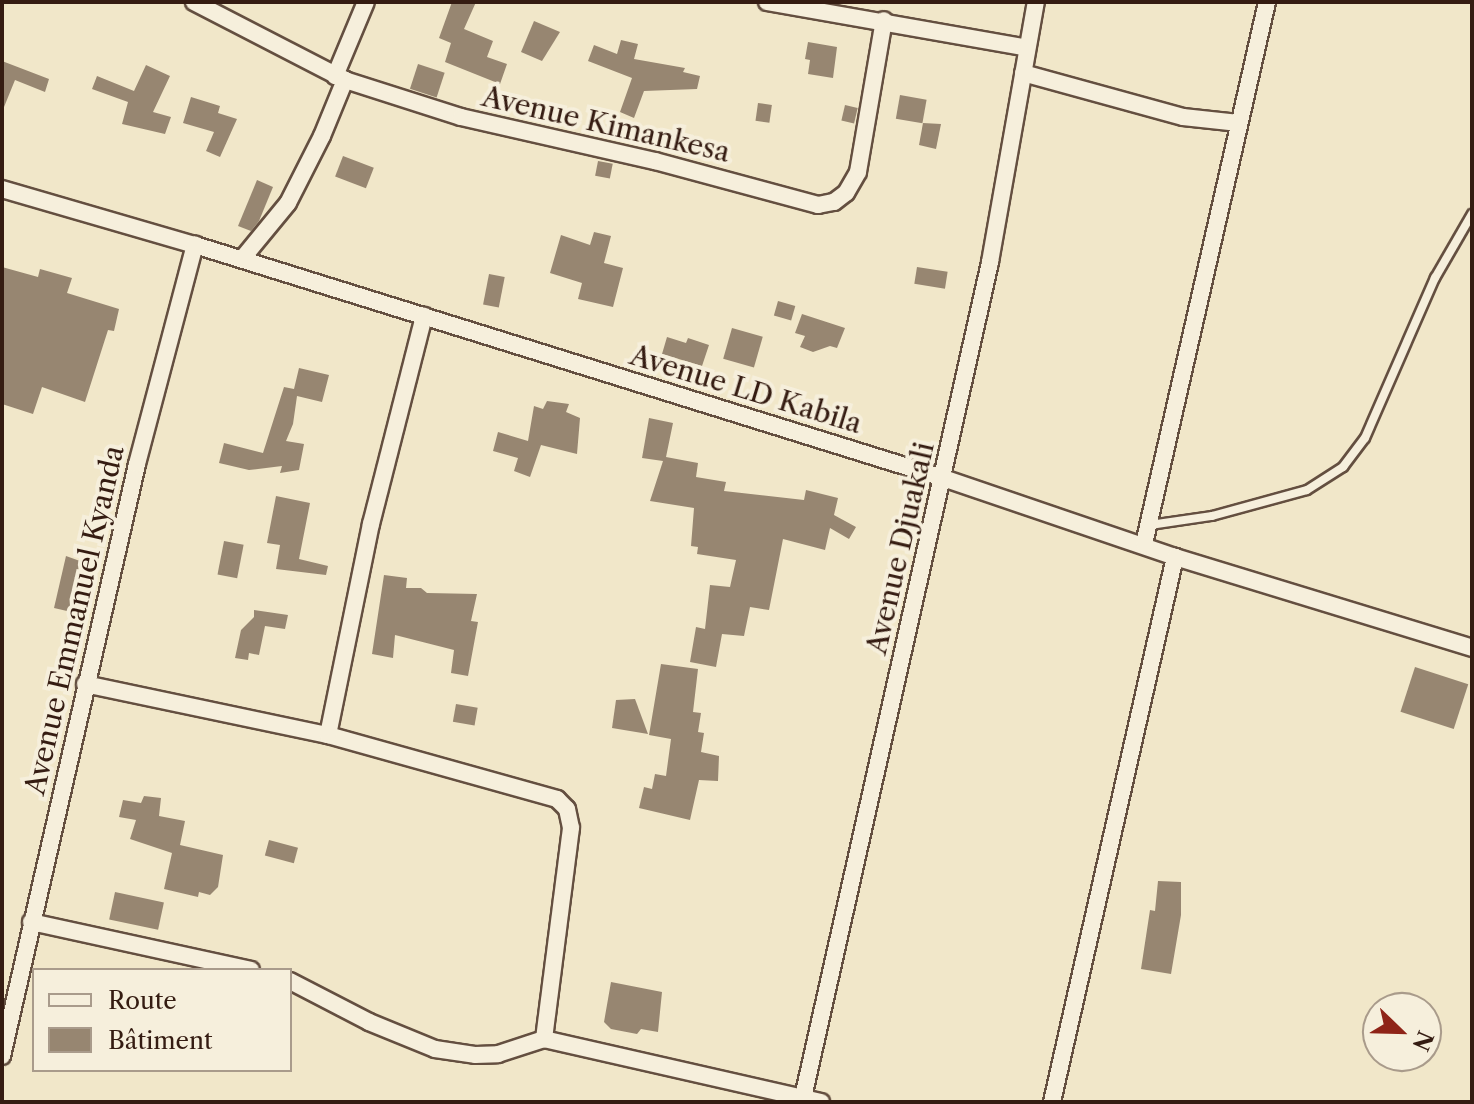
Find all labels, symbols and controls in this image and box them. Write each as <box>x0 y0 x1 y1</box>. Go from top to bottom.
street label: Avenue Kimankesa <box>479 79 733 169</box>
street label: Avenue LD Kabila <box>626 338 866 440</box>
street label: Avenue Djuakali <box>859 439 941 657</box>
street label: Avenue Emmanuel Kyanda <box>17 442 131 798</box>
legend <box>32 968 292 1072</box>
text: Route <box>108 986 177 1015</box>
north arrow <box>1362 992 1442 1072</box>
text: Bâtiment <box>108 1026 213 1055</box>
text: N <box>1407 1027 1439 1055</box>

